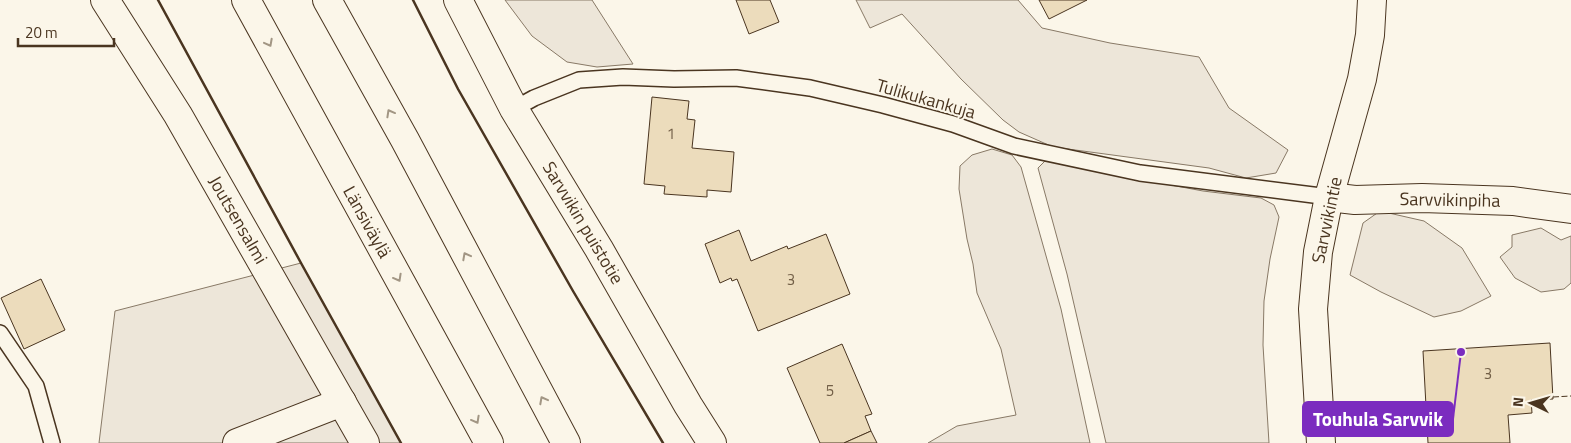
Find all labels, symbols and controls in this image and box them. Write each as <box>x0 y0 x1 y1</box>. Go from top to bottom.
scale bar <box>18 15 114 47</box>
text: 20 m <box>25 21 58 44</box>
one-way arrow <box>263 38 273 47</box>
street label: Tulikukankuja <box>873 71 979 126</box>
one-way arrow <box>386 110 396 119</box>
house number: 1 <box>667 122 675 145</box>
street label: Sarvvikin puistotie <box>536 156 631 289</box>
street label: Joutsensalmi <box>202 170 275 269</box>
street label: Sarvvikintie <box>1304 174 1349 266</box>
street label: Länsiväylä <box>336 181 398 263</box>
street label: Sarvvikinpiha <box>1399 185 1501 214</box>
one-way arrow <box>462 253 472 262</box>
house number: 3 <box>787 268 795 291</box>
one-way arrow <box>391 272 401 281</box>
house number: 3 <box>1484 362 1492 385</box>
north arrow <box>1506 378 1556 428</box>
house number: 5 <box>826 379 834 402</box>
one-way arrow <box>539 396 549 405</box>
text: N <box>1507 396 1528 408</box>
callout: Touhula Sarvvik <box>1303 402 1453 436</box>
text: Touhula Sarvvik <box>1313 404 1443 433</box>
one-way arrow <box>470 414 480 423</box>

